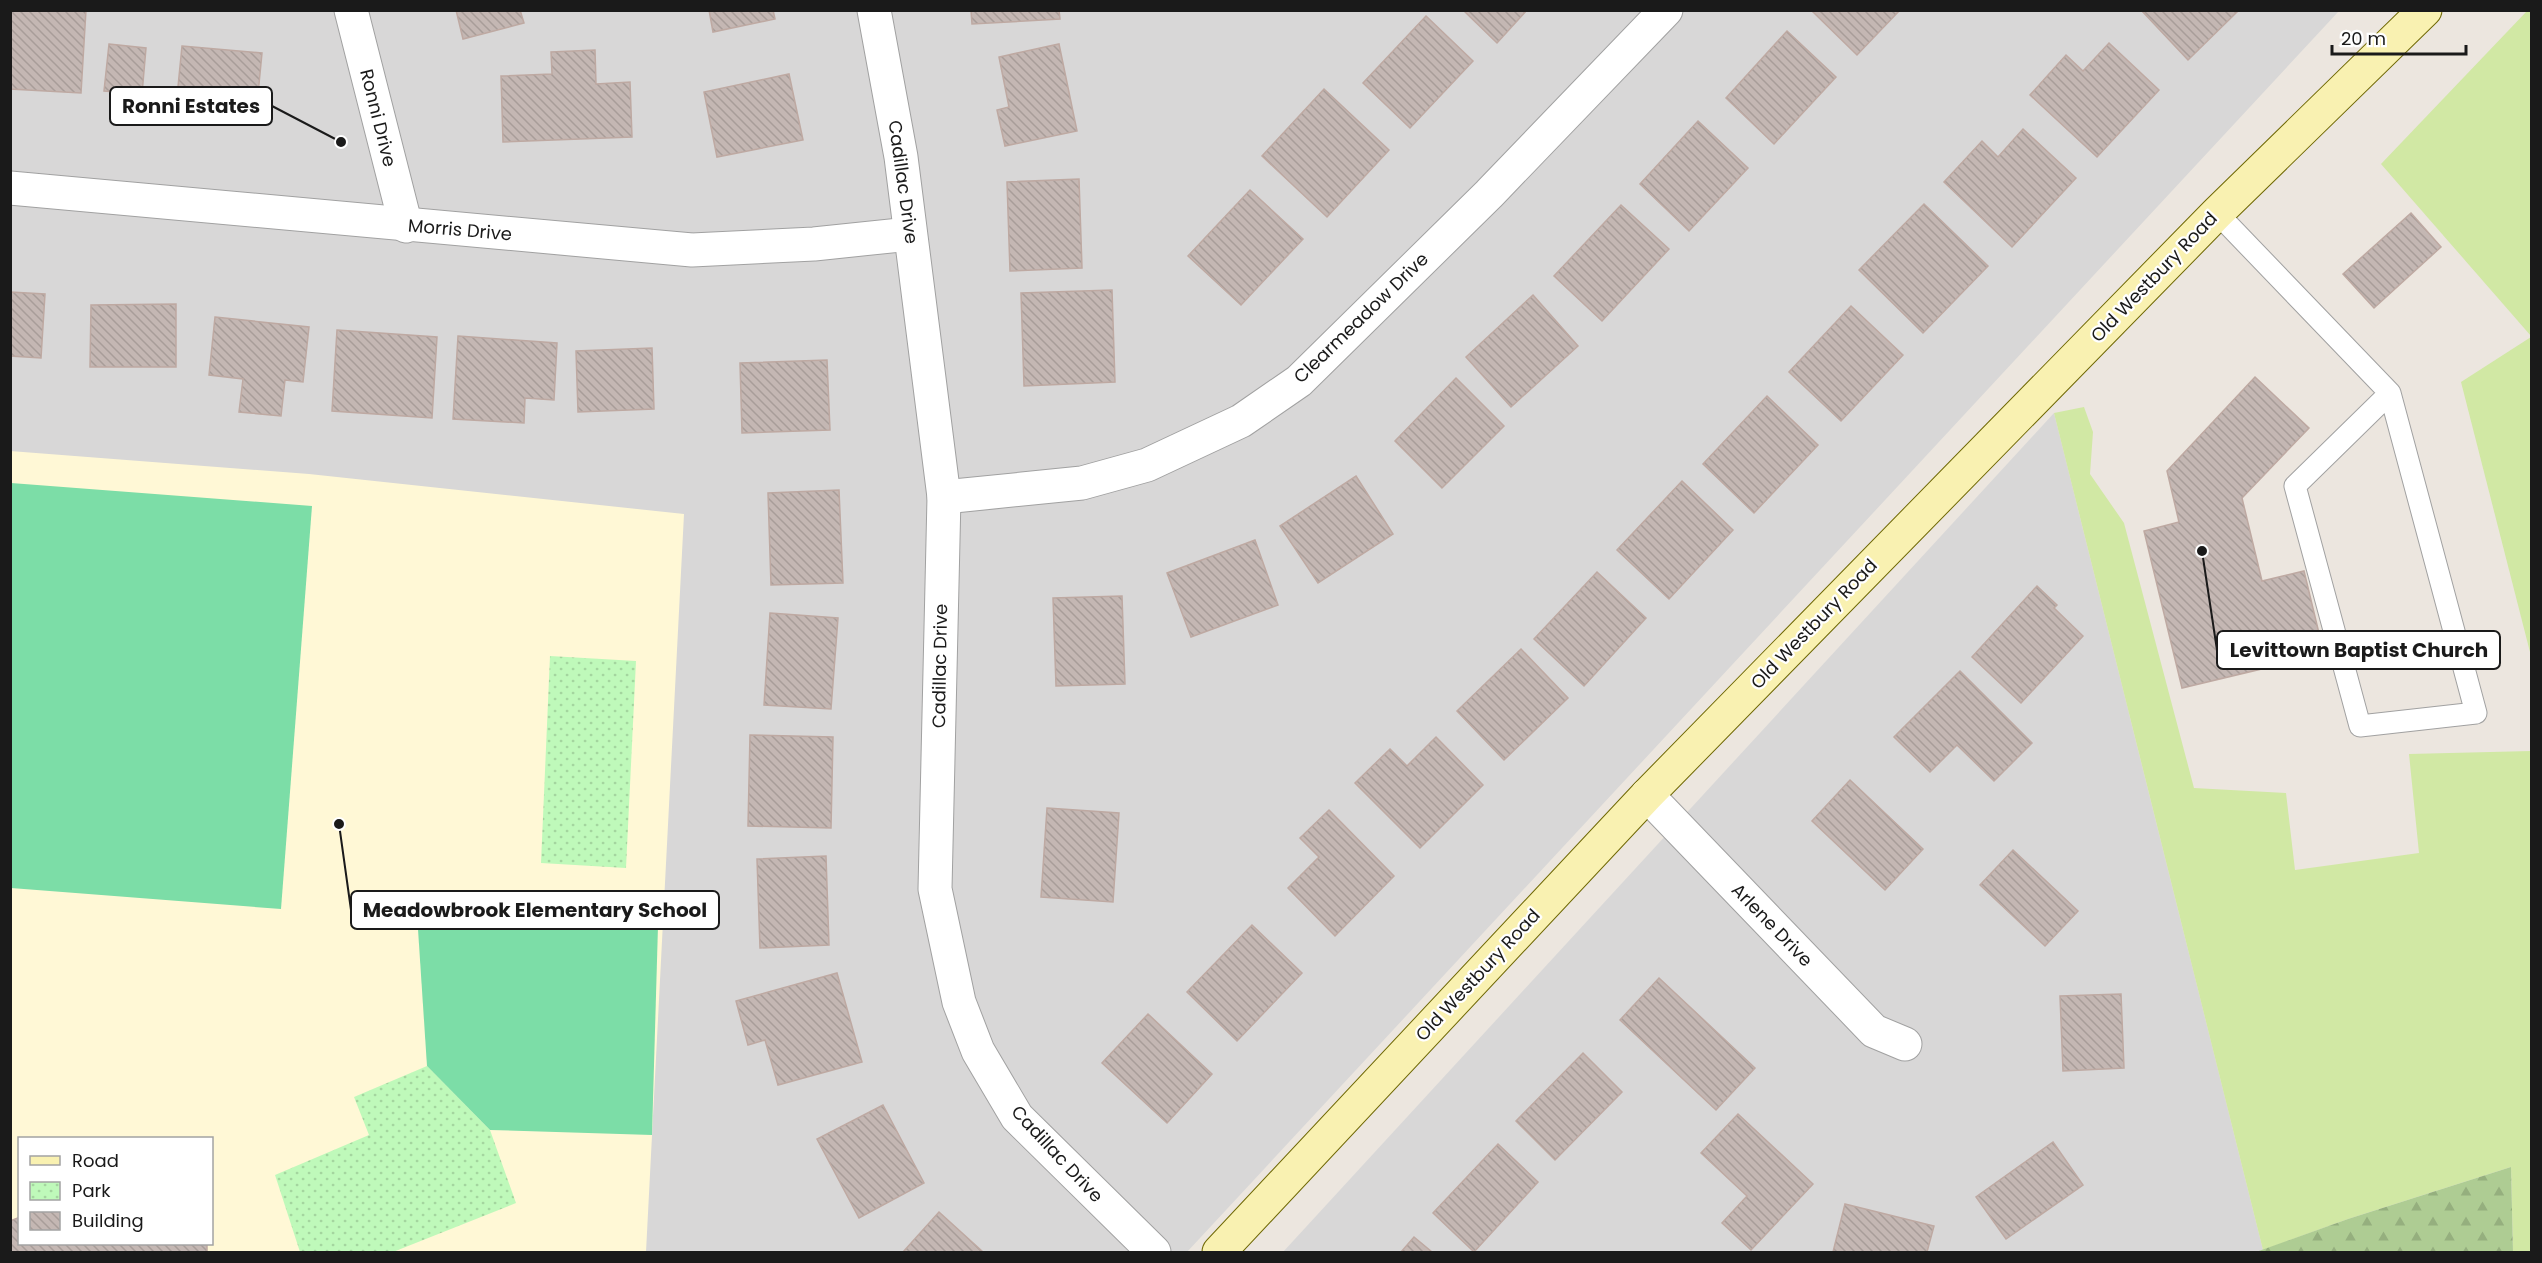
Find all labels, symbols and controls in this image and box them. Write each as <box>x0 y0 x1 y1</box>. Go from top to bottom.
scale bar <box>2332 18 2466 56</box>
text: 20 m <box>2341 26 2386 51</box>
street label: Ronni Drive <box>354 66 403 169</box>
callout: Ronni Estates <box>110 87 272 125</box>
text: Ronni Estates <box>122 92 260 120</box>
street label: Cadillac Drive <box>882 119 925 245</box>
street label: Old Westbury Road <box>2085 206 2223 347</box>
street label: Morris Drive <box>407 213 513 246</box>
street label: Clearmeadow Drive <box>1288 247 1434 389</box>
street label: Old Westbury Road <box>1745 553 1883 694</box>
street label: Cadillac Drive <box>926 604 953 728</box>
callout: Levittown Baptist Church <box>2217 631 2500 669</box>
text: Levittown Baptist Church <box>2230 636 2488 664</box>
street label: Arlene Drive <box>1726 877 1819 972</box>
callout: Meadowbrook Elementary School <box>351 891 719 929</box>
text: Meadowbrook Elementary School <box>363 896 707 924</box>
street label: Old Westbury Road <box>1410 903 1546 1046</box>
street label: Cadillac Drive <box>1006 1100 1109 1208</box>
legend <box>18 1137 213 1245</box>
text: Road <box>72 1148 119 1173</box>
text: Park <box>72 1178 111 1203</box>
text: Building <box>72 1208 144 1233</box>

